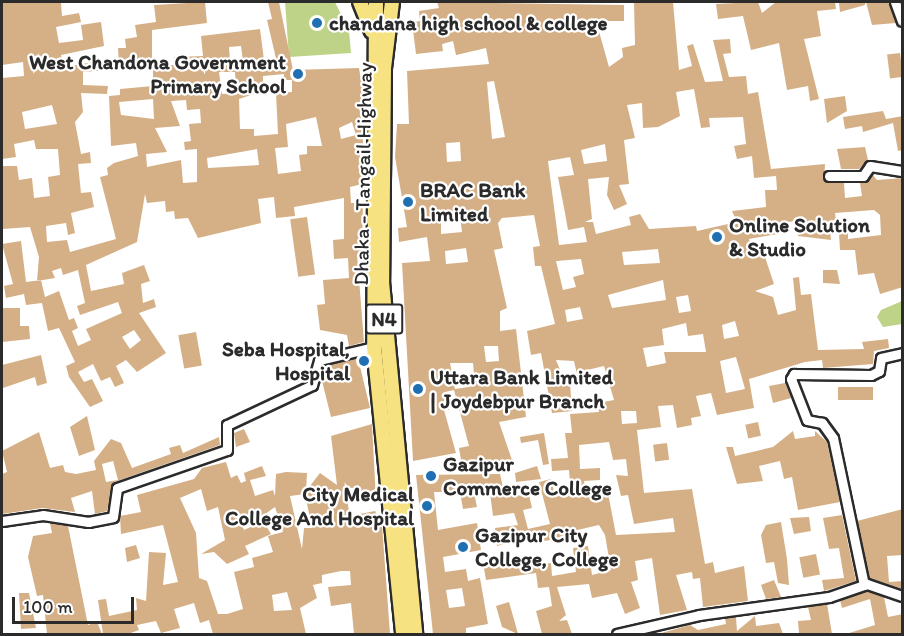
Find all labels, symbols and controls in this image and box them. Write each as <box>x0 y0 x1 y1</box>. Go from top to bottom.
place label: chandana high school & college <box>329 10 608 36</box>
marker: chandana high school & college <box>310 16 324 30</box>
place label: West Chandona Government Primary School <box>29 49 286 99</box>
street label: Dhaka - Tangail Highway <box>348 64 378 284</box>
marker: West Chandona Government Primary School <box>291 67 305 81</box>
place label: BRAC Bank Limited <box>420 177 525 227</box>
marker: BRAC Bank Limited <box>401 195 415 209</box>
place label: Online Solution & Studio <box>729 212 870 262</box>
marker: Online Solution & Studio <box>710 230 724 244</box>
road number: N4 <box>364 302 404 336</box>
place label: Seba Hospital, Hospital <box>222 336 350 386</box>
marker: Seba Hospital, Hospital <box>355 352 373 370</box>
place label: Uttara Bank Limited | Joydebpur Branch <box>430 364 613 414</box>
marker: Uttara Bank Limited | Joydebpur Branch <box>411 382 425 396</box>
place label: Gazipur Commerce College <box>443 451 612 501</box>
marker: Gazipur Commerce College <box>424 469 438 483</box>
place label: City Medical College And Hospital <box>226 481 414 531</box>
marker: City Medical College And Hospital <box>418 497 436 515</box>
place label: Gazipur City College, College <box>475 522 619 572</box>
marker: Gazipur City College, College <box>456 540 470 554</box>
scale bar <box>15 585 136 623</box>
text: 100 m <box>23 596 73 618</box>

